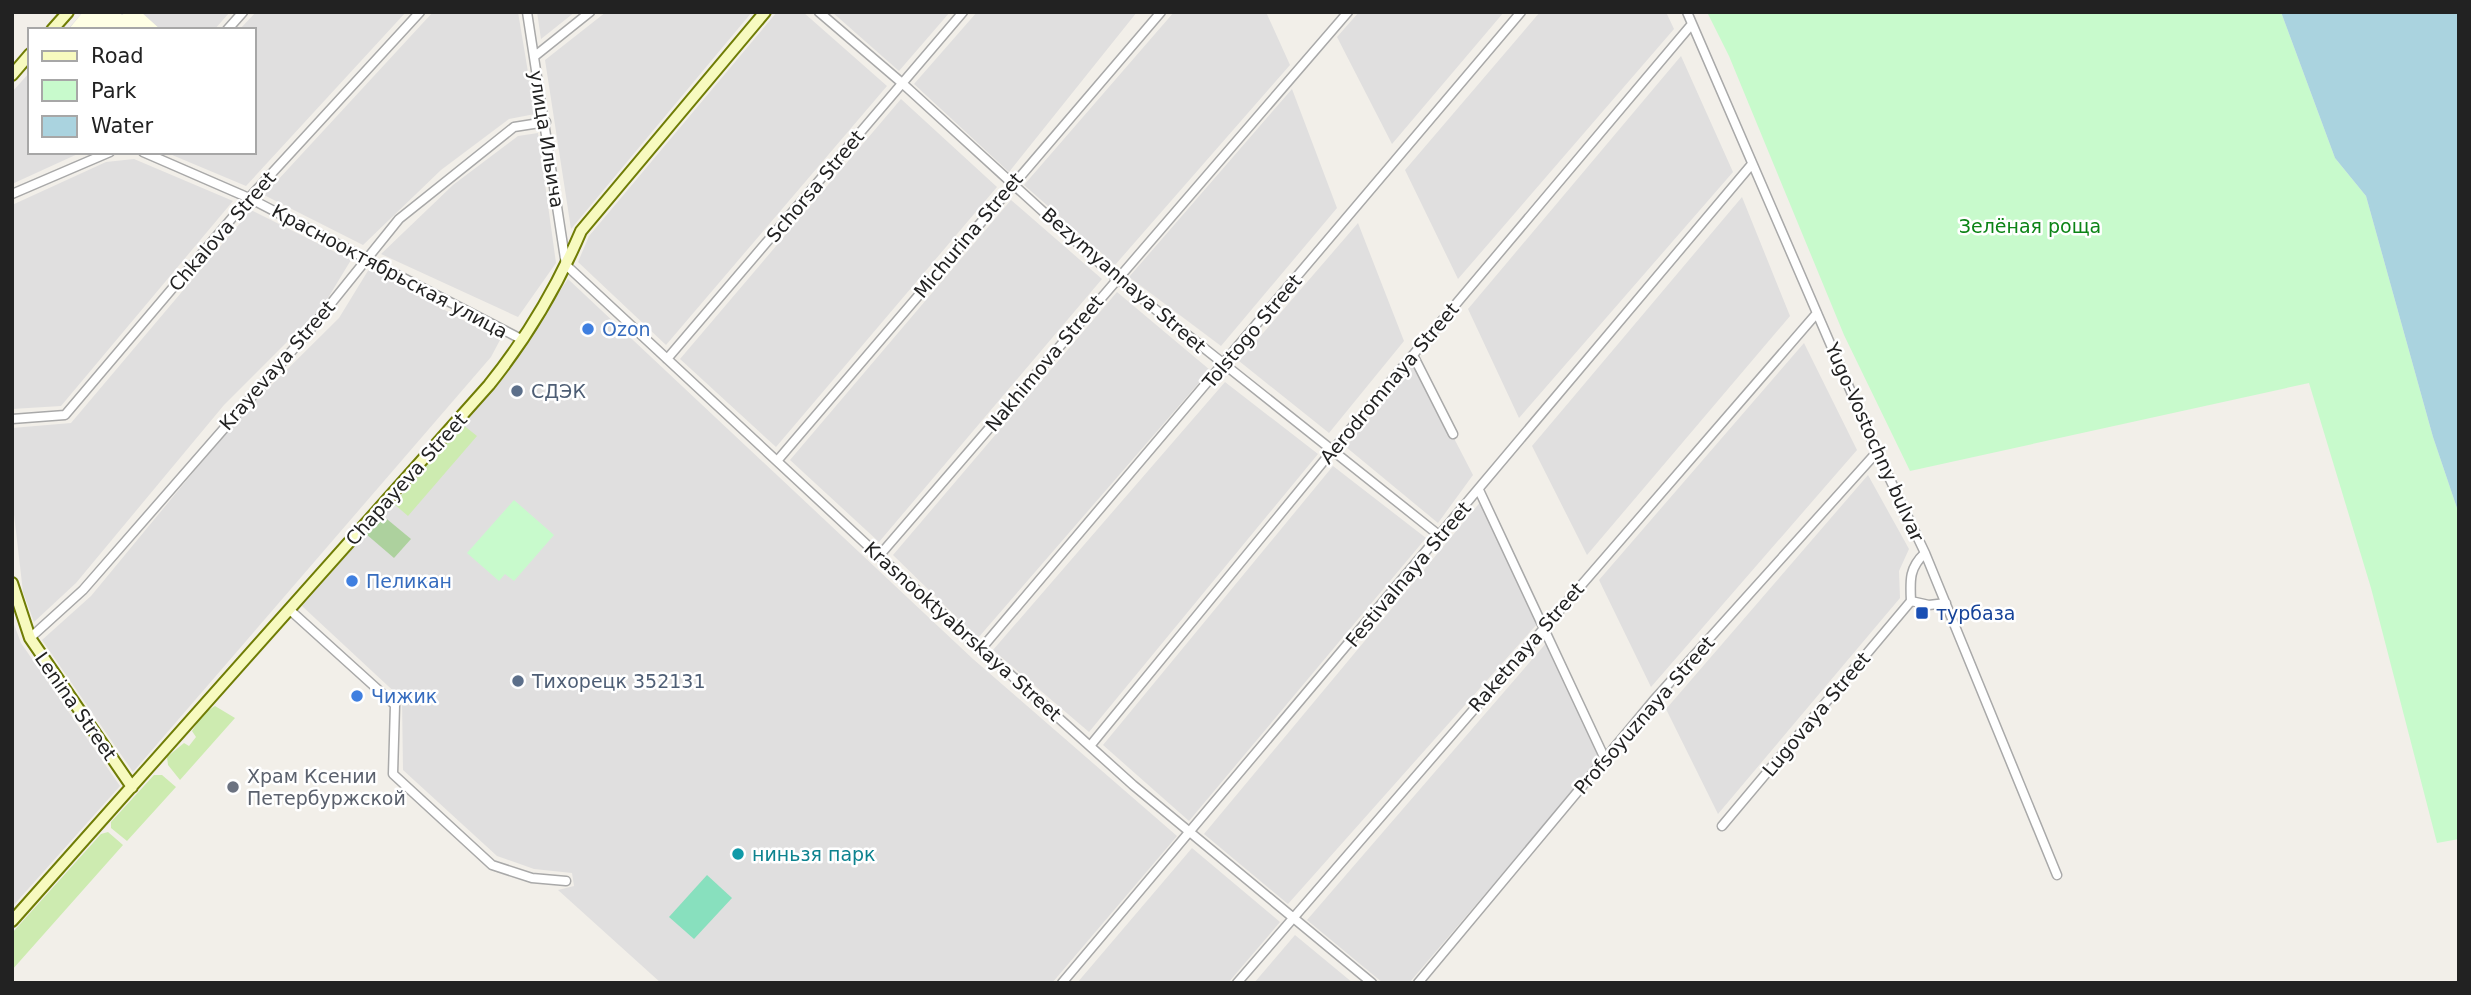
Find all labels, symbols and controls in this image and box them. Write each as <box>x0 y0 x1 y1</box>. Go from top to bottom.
legend <box>28 28 256 154</box>
text: Road <box>91 44 144 68</box>
street label: улица Ильича <box>525 69 569 209</box>
text: Park <box>91 79 137 103</box>
text: Water <box>91 114 153 138</box>
street label: Schorsa Street <box>762 126 868 246</box>
street label: Chkalova Street <box>164 167 280 295</box>
street label: Michurina Street <box>909 168 1027 302</box>
street label: Краснооктябрьская улица <box>268 199 512 343</box>
street label: Bezymyannaya Street <box>1038 203 1210 357</box>
park label: Зелёная роща <box>1959 215 2101 237</box>
street label: Tolstogo Street <box>1197 270 1306 393</box>
street label: Nakhimova Street <box>981 290 1107 436</box>
street label: Krayevaya Street <box>215 296 339 434</box>
street label: Aerodromnaya Street <box>1315 298 1463 468</box>
place label: Ozon <box>602 318 651 340</box>
marker: Ozon <box>580 321 596 337</box>
street label: Yugo-Vostochny bulvar <box>1821 338 1929 545</box>
place label: СДЭК <box>531 380 586 402</box>
marker: СДЭК <box>509 383 525 399</box>
street label: Chapayeva Street <box>341 408 471 550</box>
street label: Festivalnaya Street <box>1341 497 1475 651</box>
street label: Krasnooktyabrskaya Street <box>860 537 1066 725</box>
place label: Пеликан <box>366 570 452 592</box>
marker: Пеликан <box>344 573 360 589</box>
street label: Raketnaya Street <box>1464 578 1588 716</box>
place label: турбаза <box>1936 602 2015 624</box>
marker: турбаза <box>1914 605 1930 621</box>
street label: Profsoyuznaya Street <box>1569 632 1719 798</box>
street label: Lugovaya Street <box>1758 647 1874 781</box>
street label: Lenina Street <box>31 648 121 764</box>
place label: Тихорецк 352131 <box>531 670 706 692</box>
marker: Тихорецк 352131 <box>510 673 526 689</box>
place label: Чижик <box>371 685 437 707</box>
marker: Чижик <box>349 688 365 704</box>
place label: Храм Ксении Петербуржской <box>247 765 406 809</box>
marker: Храм Ксении Петербуржской <box>225 779 241 795</box>
place label: ниньзя парк <box>752 843 876 865</box>
marker: ниньзя парк <box>730 846 746 862</box>

